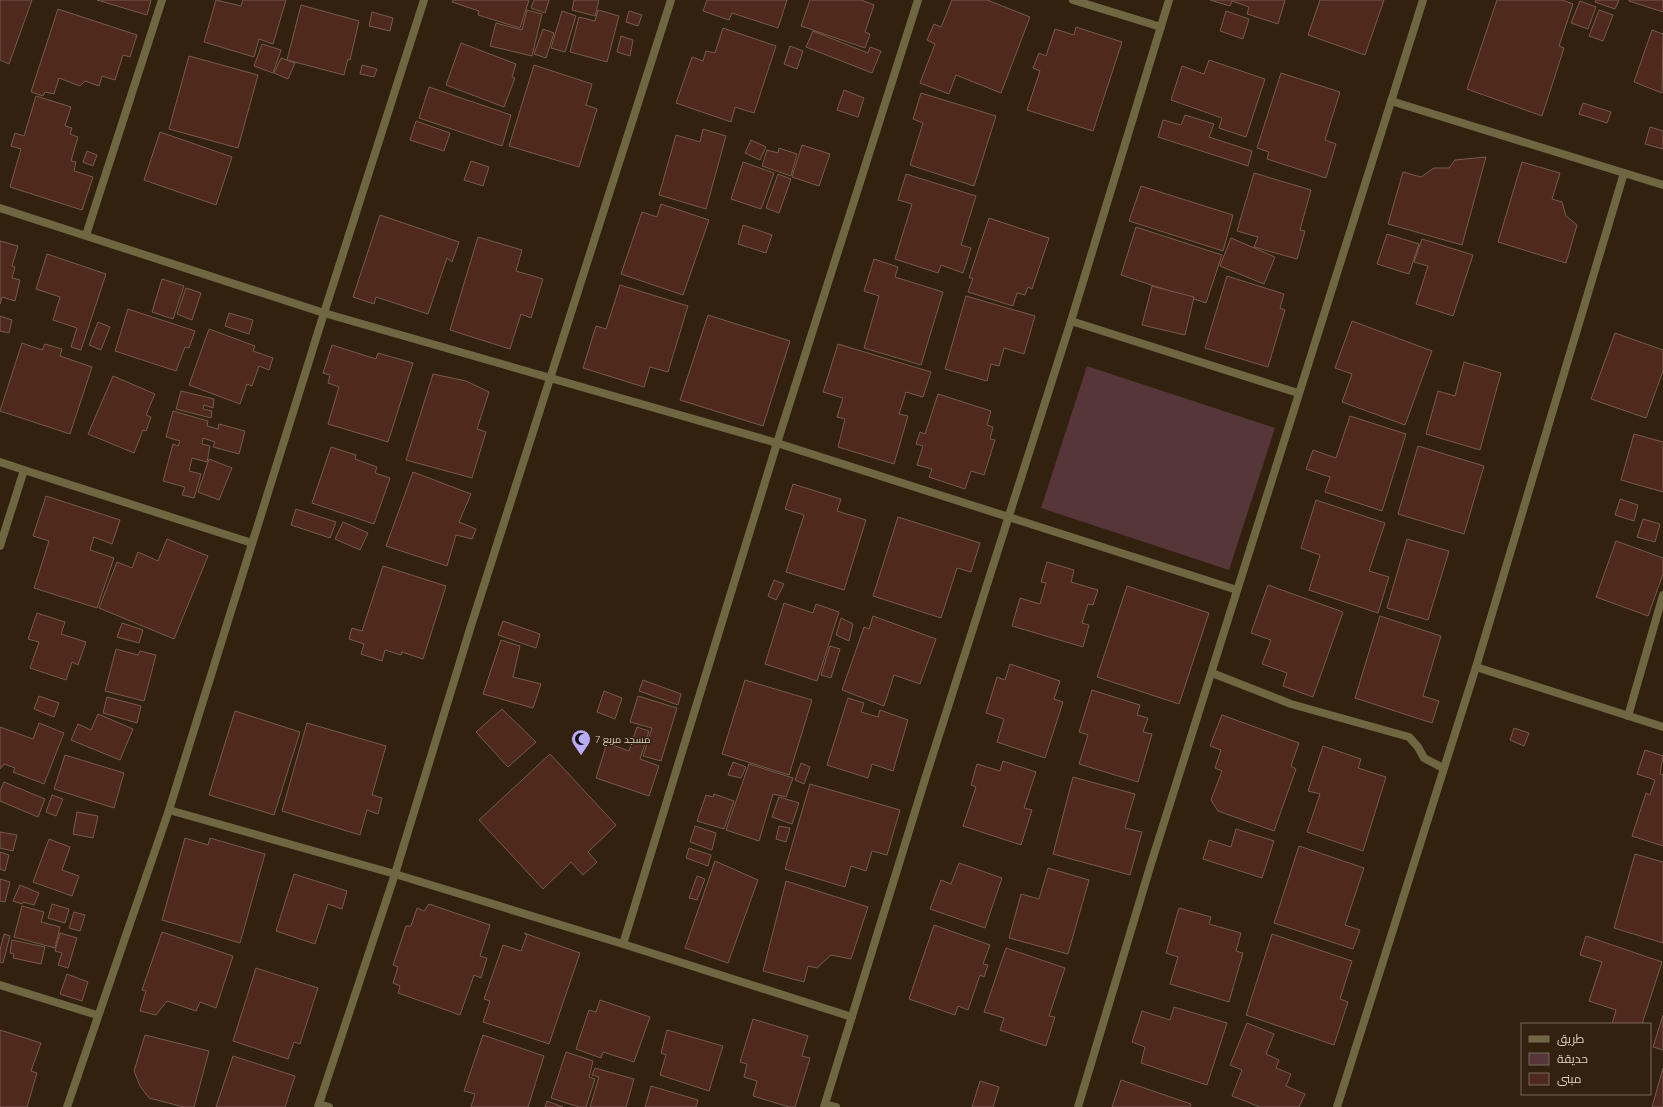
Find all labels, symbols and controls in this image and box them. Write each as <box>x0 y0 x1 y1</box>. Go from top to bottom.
mosque icon: مسجد مربع 7 <box>570 728 592 756</box>
place label: مسجد مربع 7 <box>595 733 650 746</box>
legend <box>1521 1023 1651 1095</box>
text: طريق <box>1557 1031 1585 1046</box>
text: حديقة <box>1557 1051 1588 1066</box>
text: مبنى <box>1557 1071 1582 1086</box>

